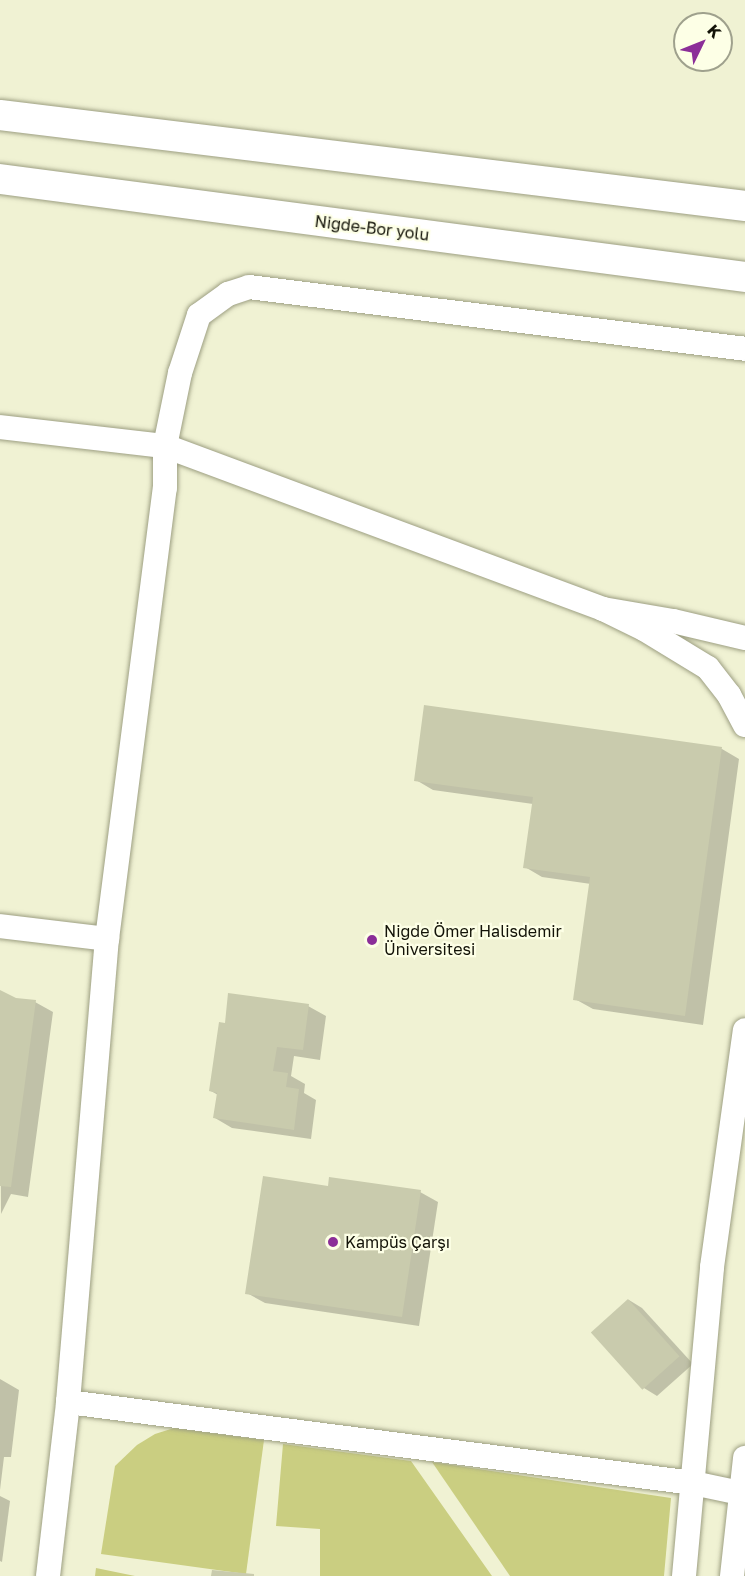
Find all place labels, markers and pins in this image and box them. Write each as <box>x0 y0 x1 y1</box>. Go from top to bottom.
place label: Niğde Ömer Halisdemir Üniversitesi <box>384 921 562 959</box>
marker: Niğde Ömer Halisdemir Üniversitesi <box>365 933 379 947</box>
place label: Kampüs Çarşı <box>345 1232 450 1252</box>
marker: Kampüs Çarşı <box>326 1235 340 1249</box>

